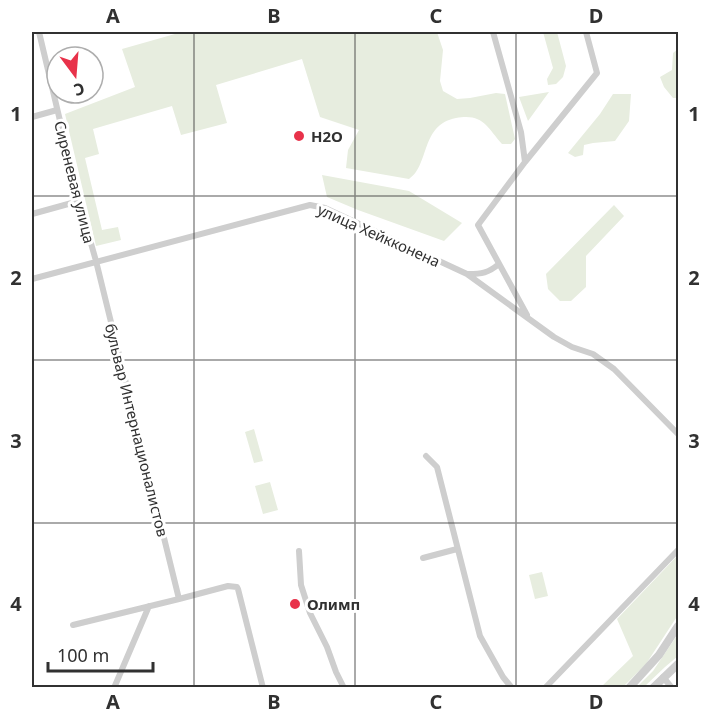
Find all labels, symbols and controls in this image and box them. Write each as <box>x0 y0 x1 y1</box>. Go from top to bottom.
text: A <box>106 2 120 29</box>
text: B <box>267 2 281 29</box>
text: C <box>430 2 443 29</box>
text: D <box>589 2 603 29</box>
north arrow <box>45 45 105 105</box>
text: С <box>71 77 87 101</box>
text: 1 <box>10 100 22 127</box>
text: 1 <box>688 100 700 127</box>
street label: Сиреневая улица <box>50 119 100 245</box>
place label: H2O <box>311 126 343 146</box>
marker: H2O <box>292 129 306 143</box>
street label: улица Хейкконена <box>315 199 443 271</box>
text: 2 <box>10 264 22 291</box>
text: 2 <box>688 264 700 291</box>
street label: бульвар Интернационалистов <box>101 321 173 539</box>
text: 3 <box>10 427 22 454</box>
text: 3 <box>688 427 700 454</box>
text: 4 <box>10 590 22 617</box>
text: 4 <box>688 590 700 617</box>
place label: Олимп <box>307 594 360 614</box>
marker: Олимп <box>288 597 302 611</box>
scale bar <box>48 635 153 673</box>
text: 100 m <box>57 643 109 667</box>
text: A <box>106 688 120 715</box>
text: B <box>267 688 281 715</box>
text: C <box>430 688 443 715</box>
text: D <box>589 688 603 715</box>

